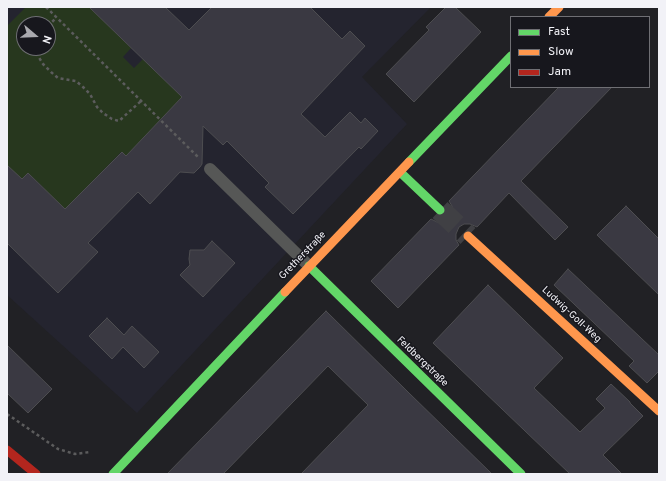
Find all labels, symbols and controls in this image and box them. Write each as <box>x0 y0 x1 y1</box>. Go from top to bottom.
north arrow <box>16 16 56 56</box>
legend <box>510 16 650 88</box>
text: Fast <box>548 24 570 40</box>
text: N <box>38 34 54 46</box>
text: Slow <box>548 44 574 60</box>
text: Jam <box>548 64 571 80</box>
street label: Gretherstraße <box>277 229 329 283</box>
street label: Ludwig-Goll-Weg <box>539 284 603 346</box>
street label: Feldbergstraße <box>394 334 450 390</box>

